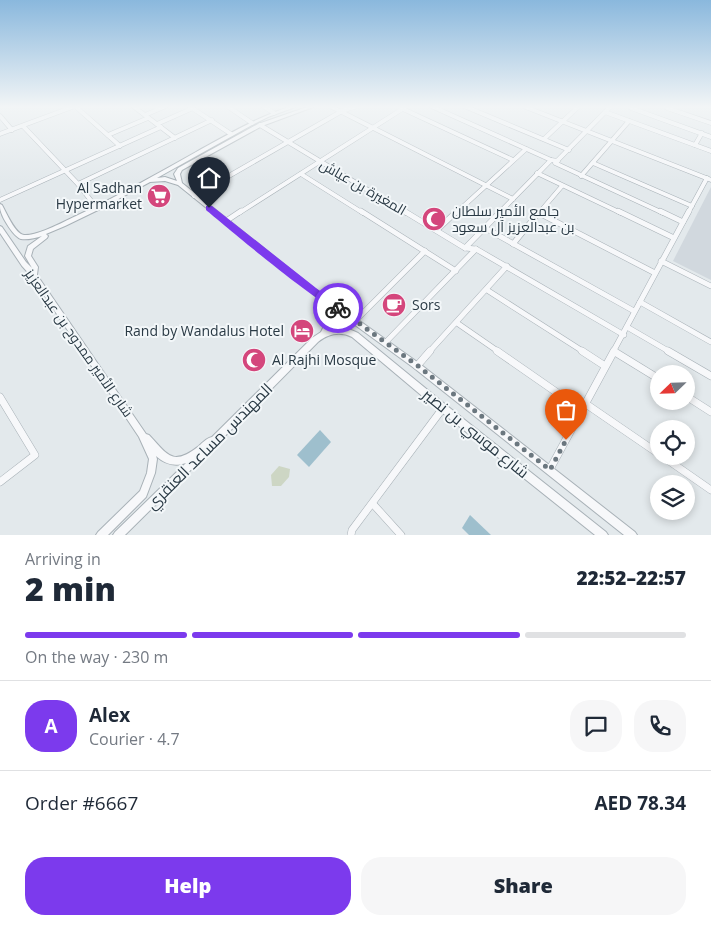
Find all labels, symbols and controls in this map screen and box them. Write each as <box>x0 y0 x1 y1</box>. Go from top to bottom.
street label: المغيرة بن عياش <box>317 154 410 219</box>
pin <box>188 157 230 208</box>
icon: home <box>195 164 223 192</box>
place label: Al Sadhan Hypermarket <box>56 178 142 213</box>
supermarket icon: Al Sadhan Hypermarket <box>146 183 172 209</box>
place label: جامع الأمير سلطان بن عبدالعزيز آل سعود <box>452 201 575 236</box>
mosque icon: جامع الأمير سلطان بن عبدالعزيز آل سعود <box>421 206 447 232</box>
street label: شارع الأمير ممدوح بن عبدالعزيز <box>20 264 138 421</box>
courier <box>313 283 363 333</box>
cafe icon: Sors <box>381 292 407 318</box>
icon: bike <box>324 294 352 322</box>
place label: Sors <box>412 295 441 314</box>
hotel icon: Rand by Wandalus Hotel <box>289 318 315 344</box>
place label: Rand by Wandalus Hotel <box>124 321 284 340</box>
mosque icon: Al Rajhi Mosque <box>241 347 267 373</box>
place label: Al Rajhi Mosque <box>272 350 377 369</box>
north arrow <box>650 365 695 410</box>
map controls <box>650 365 695 520</box>
street label: المهندس مساعد العنقري <box>141 378 279 516</box>
street label: شارع موسي بن نصير <box>416 382 534 485</box>
pin <box>545 389 587 440</box>
icon: bag <box>552 396 580 424</box>
button: locate <box>650 420 695 465</box>
button: layers <box>650 475 695 520</box>
text: Arriving in <box>25 548 101 570</box>
text: 22:52–22:57 <box>576 565 686 591</box>
text: 2 min <box>25 567 116 610</box>
text: On the way · 230 m <box>25 646 168 668</box>
button: chat <box>570 700 622 752</box>
button: phone <box>634 700 686 752</box>
text: Alex <box>89 702 130 728</box>
text: A <box>44 713 58 739</box>
text: Courier · 4.7 <box>89 728 180 750</box>
text: Order #6667 <box>25 790 138 816</box>
text: AED 78.34 <box>594 790 686 816</box>
button: Help <box>25 857 351 915</box>
button: Share <box>361 857 686 915</box>

